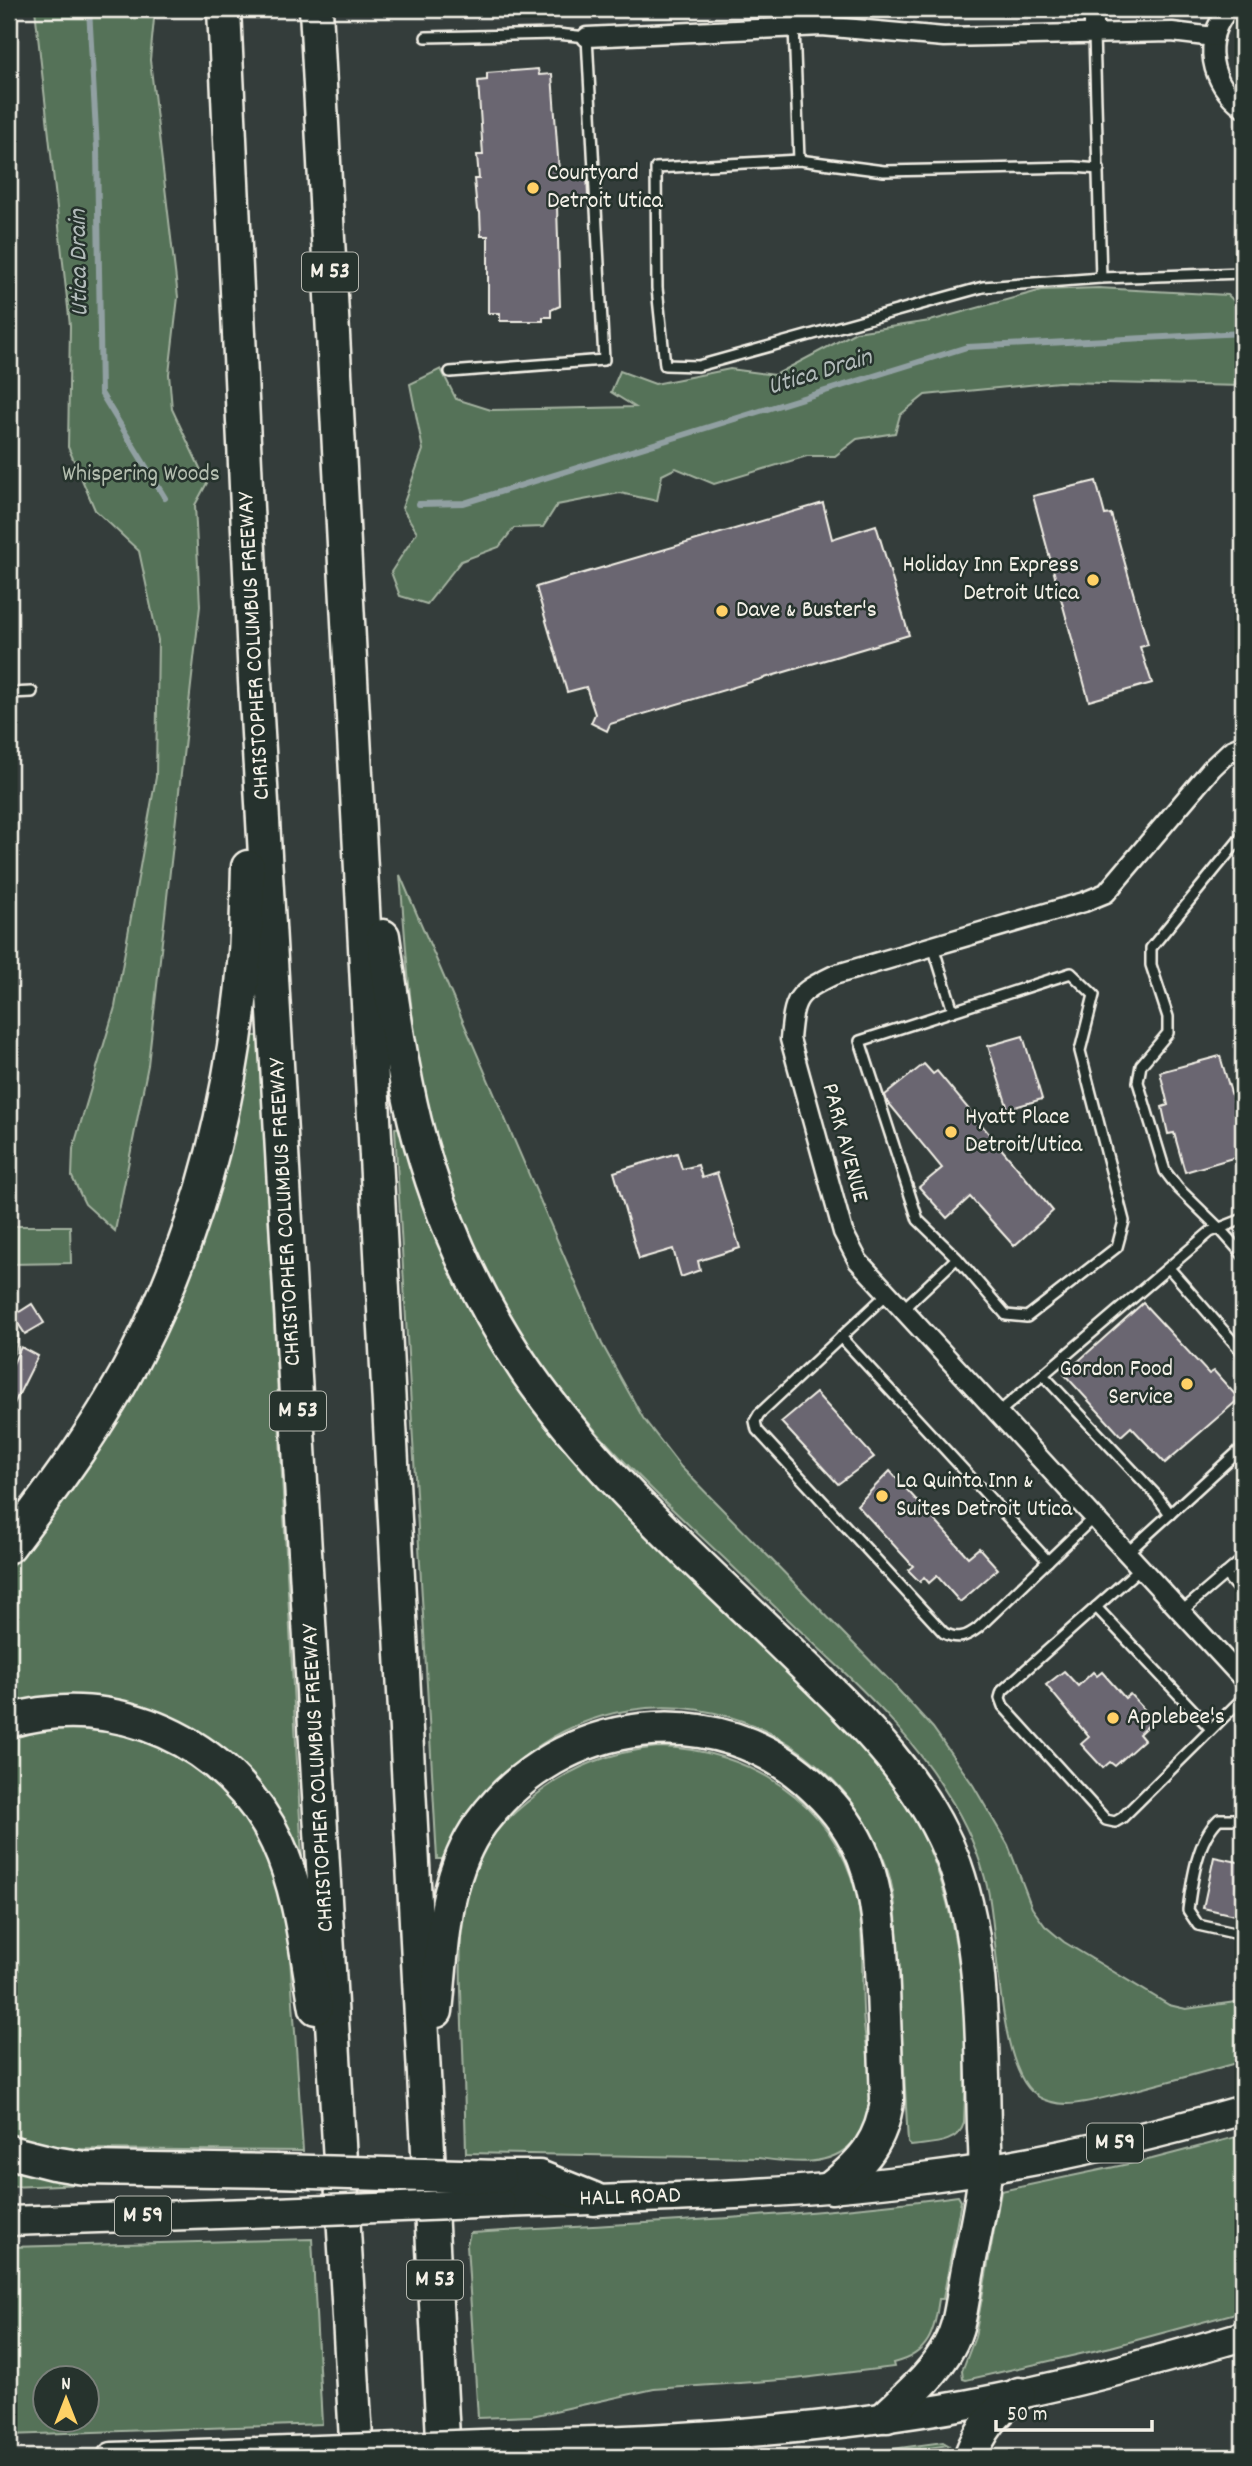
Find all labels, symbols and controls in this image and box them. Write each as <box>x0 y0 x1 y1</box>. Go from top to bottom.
place label: Courtyard Detroit Utica <box>547 157 664 219</box>
marker: Courtyard Detroit Utica <box>525 180 541 196</box>
water label: Utica Drain <box>61 208 99 317</box>
road number: M 53 <box>302 252 358 292</box>
water label: Utica Drain <box>763 339 878 406</box>
park label: Whispering Woods <box>62 458 220 492</box>
street label: CHRISTOPHER COLUMBUS FREEWAY <box>230 490 280 801</box>
place label: Holiday Inn Express Detroit Utica <box>903 549 1080 611</box>
marker: Holiday Inn Express Detroit Utica <box>1085 572 1101 588</box>
place label: Dave & Buster's <box>736 594 877 628</box>
marker: Dave & Buster's <box>714 603 730 619</box>
street label: CHRISTOPHER COLUMBUS FREEWAY <box>261 1056 311 1367</box>
street label: PARK AVENUE <box>812 1080 876 1206</box>
place label: Hyatt Place Detroit/Utica <box>965 1101 1083 1163</box>
marker: Hyatt Place Detroit/Utica <box>943 1124 959 1140</box>
place label: Gordon Food Service <box>1059 1353 1173 1415</box>
marker: Gordon Food Service <box>1179 1376 1195 1392</box>
road number: M 53 <box>270 1392 326 1430</box>
place label: La Quinta Inn & Suites Detroit Utica <box>896 1465 1073 1527</box>
marker: La Quinta Inn & Suites Detroit Utica <box>874 1488 890 1504</box>
street label: CHRISTOPHER COLUMBUS FREEWAY <box>294 1622 344 1933</box>
place label: Applebee's <box>1127 1701 1225 1735</box>
marker: Applebee's <box>1105 1710 1121 1726</box>
road number: M 59 <box>1087 2124 1143 2162</box>
street label: HALL ROAD <box>579 2179 681 2217</box>
road number: M 59 <box>115 2196 171 2236</box>
road number: M 53 <box>407 2260 463 2300</box>
north arrow <box>32 2364 102 2434</box>
text: N <box>61 2372 71 2399</box>
scale bar <box>996 2389 1152 2433</box>
text: 50 m <box>1007 2401 1047 2431</box>

